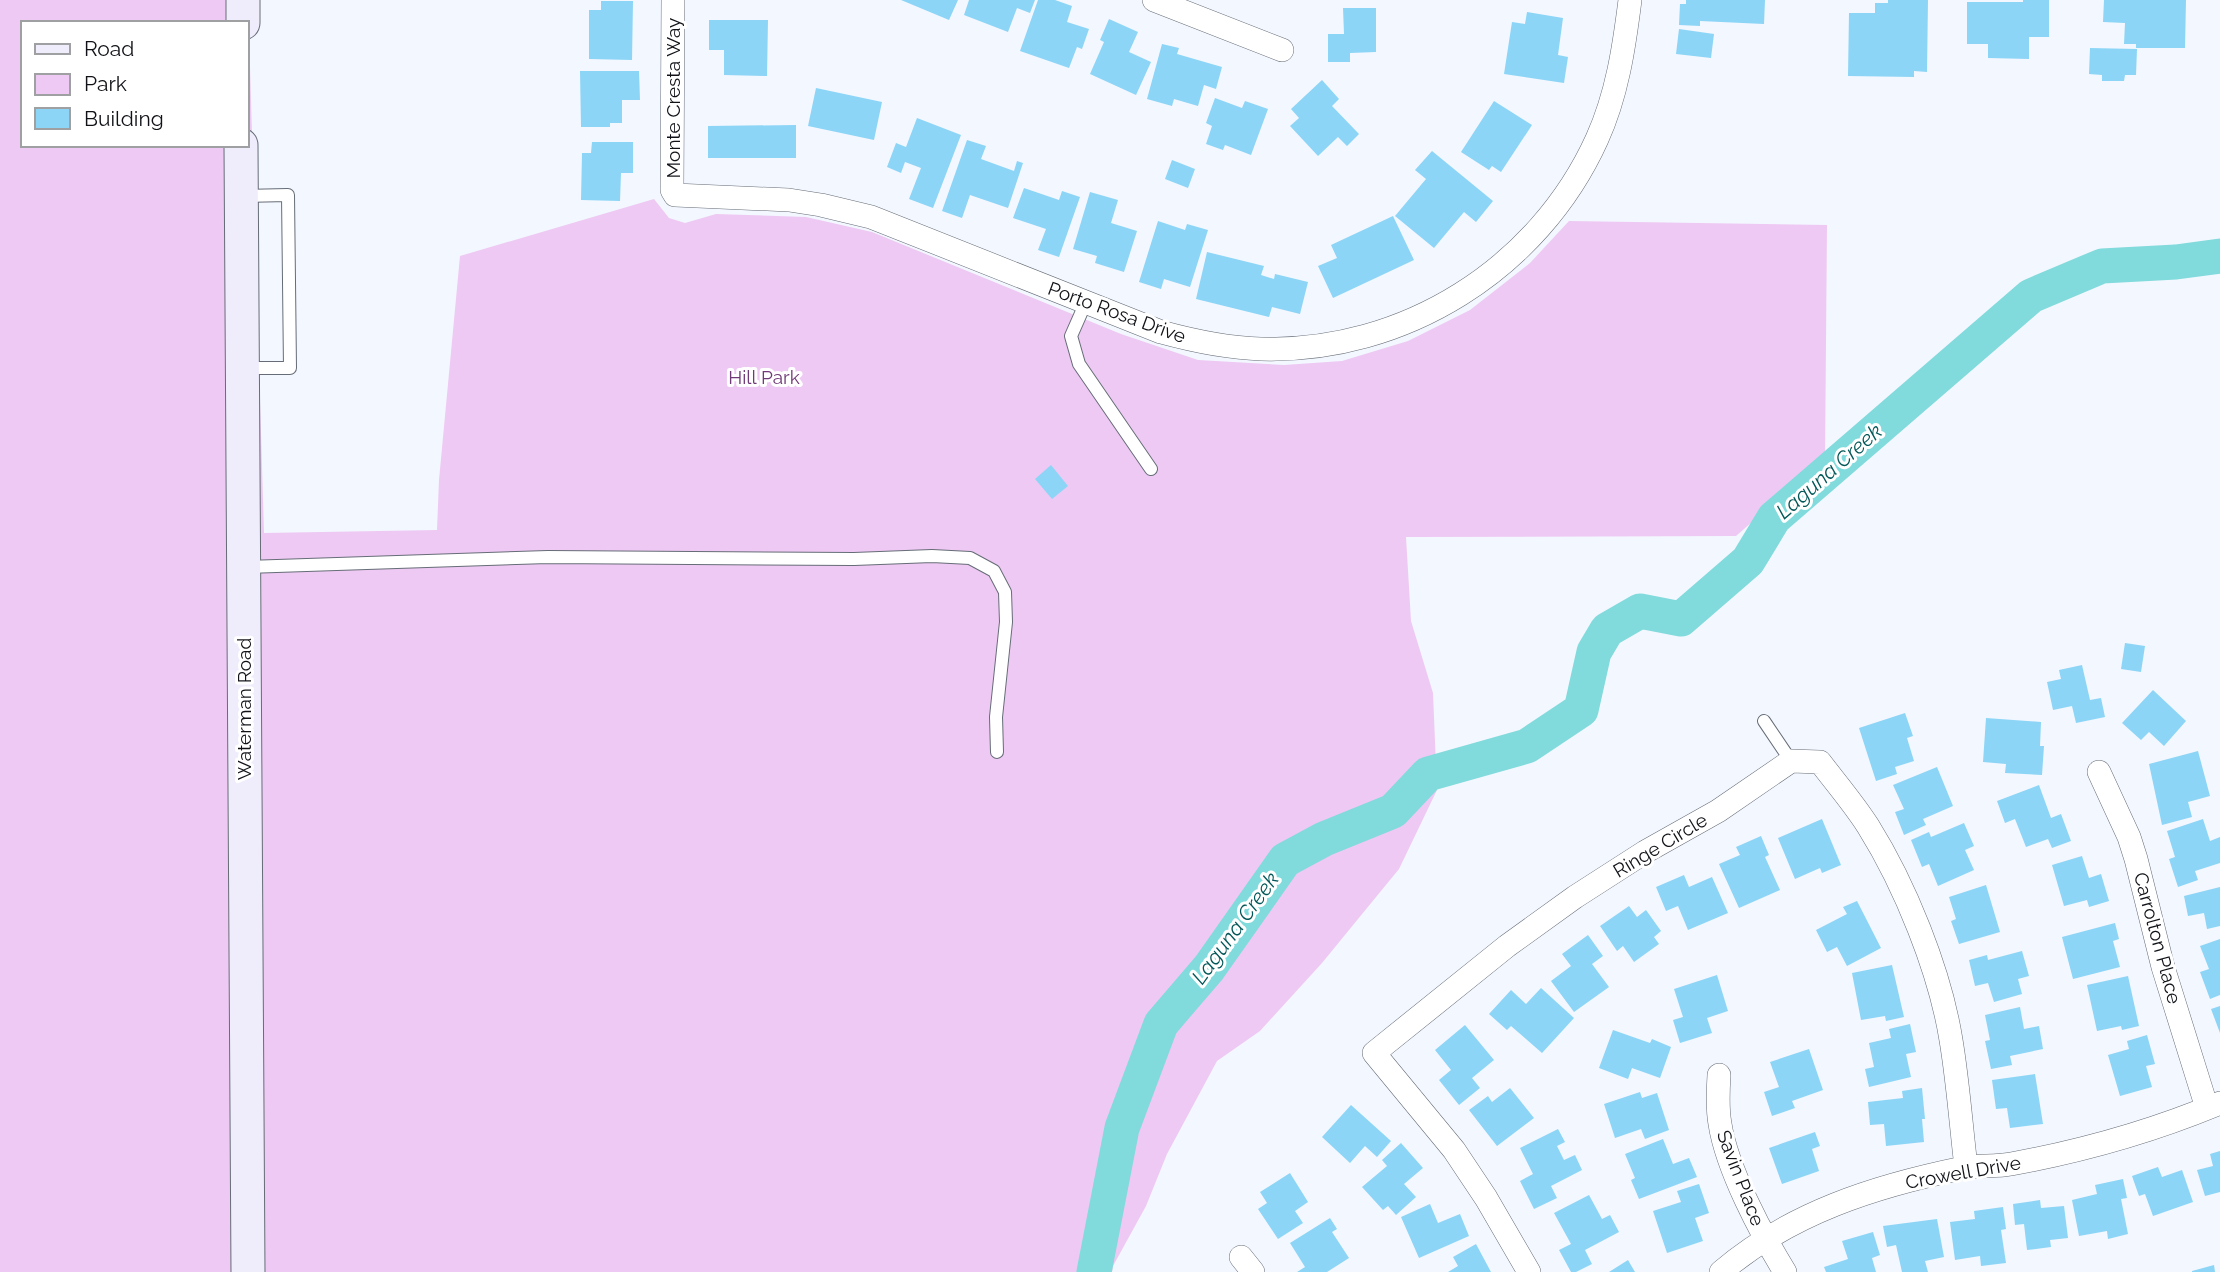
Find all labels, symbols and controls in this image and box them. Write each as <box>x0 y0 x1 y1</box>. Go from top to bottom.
street label: Monte Cresta Way <box>662 18 684 178</box>
legend <box>21 21 248 147</box>
text: Road <box>84 36 134 61</box>
text: Park <box>84 71 127 96</box>
text: Building <box>84 106 164 131</box>
street label: Porto Rosa Drive <box>1045 277 1189 347</box>
park label: Hill Park <box>728 366 800 388</box>
water label: Laguna Creek <box>1771 418 1887 524</box>
street label: Waterman Road <box>233 638 255 780</box>
street label: Ringe Circle <box>1609 808 1711 882</box>
water label: Laguna Creek <box>1186 867 1284 989</box>
street label: Carrolton Place <box>2130 870 2186 1006</box>
street label: Savin Place <box>1713 1127 1769 1229</box>
street label: Crowell Drive <box>1904 1151 2022 1193</box>

